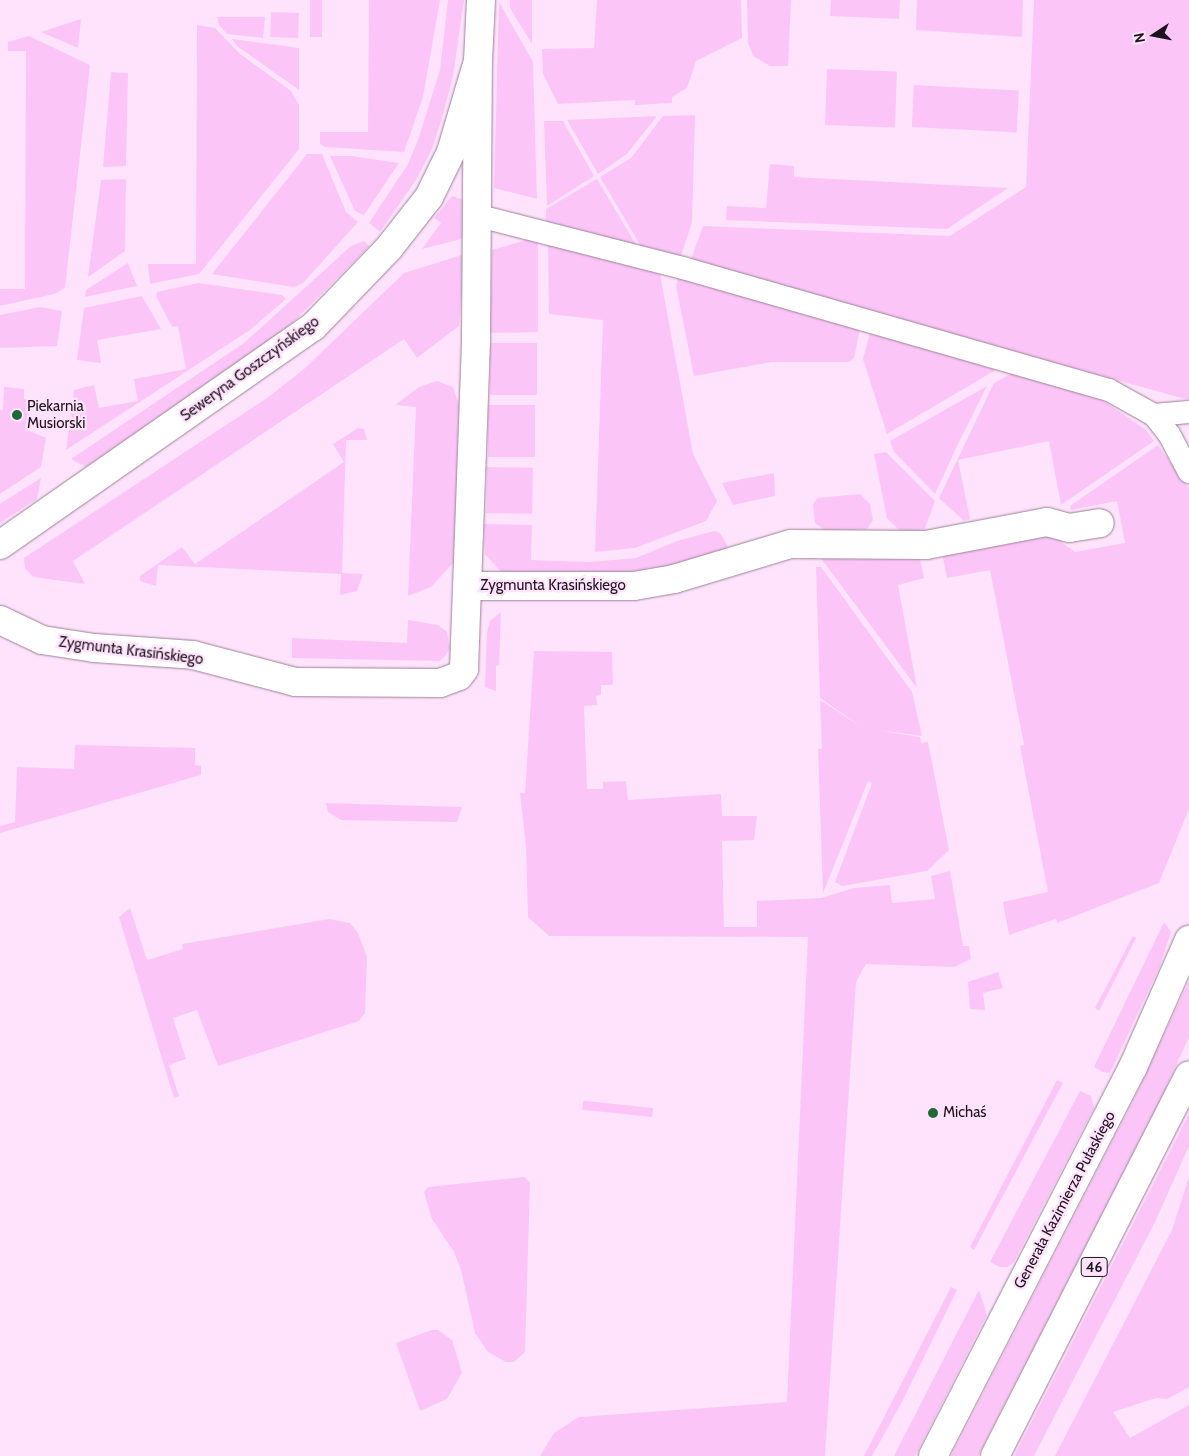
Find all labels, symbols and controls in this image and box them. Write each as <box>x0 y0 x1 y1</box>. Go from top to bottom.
north arrow <box>1129 10 1179 60</box>
text: N <box>1129 31 1149 44</box>
street label: Seweryna Goszczyńskiego <box>177 313 323 425</box>
place label: Piekarnia Musiorski <box>27 397 85 432</box>
marker: Piekarnia Musiorski <box>11 409 23 421</box>
street label: Zygmunta Krasińskiego <box>480 577 626 595</box>
street label: Zygmunta Krasińskiego <box>58 633 204 669</box>
place label: Michaś <box>943 1104 987 1122</box>
marker: Michaś <box>927 1107 939 1119</box>
street label: Generała Kazimierza Pułaskiego <box>1010 1108 1120 1292</box>
road number: 46 <box>1080 1256 1108 1278</box>

